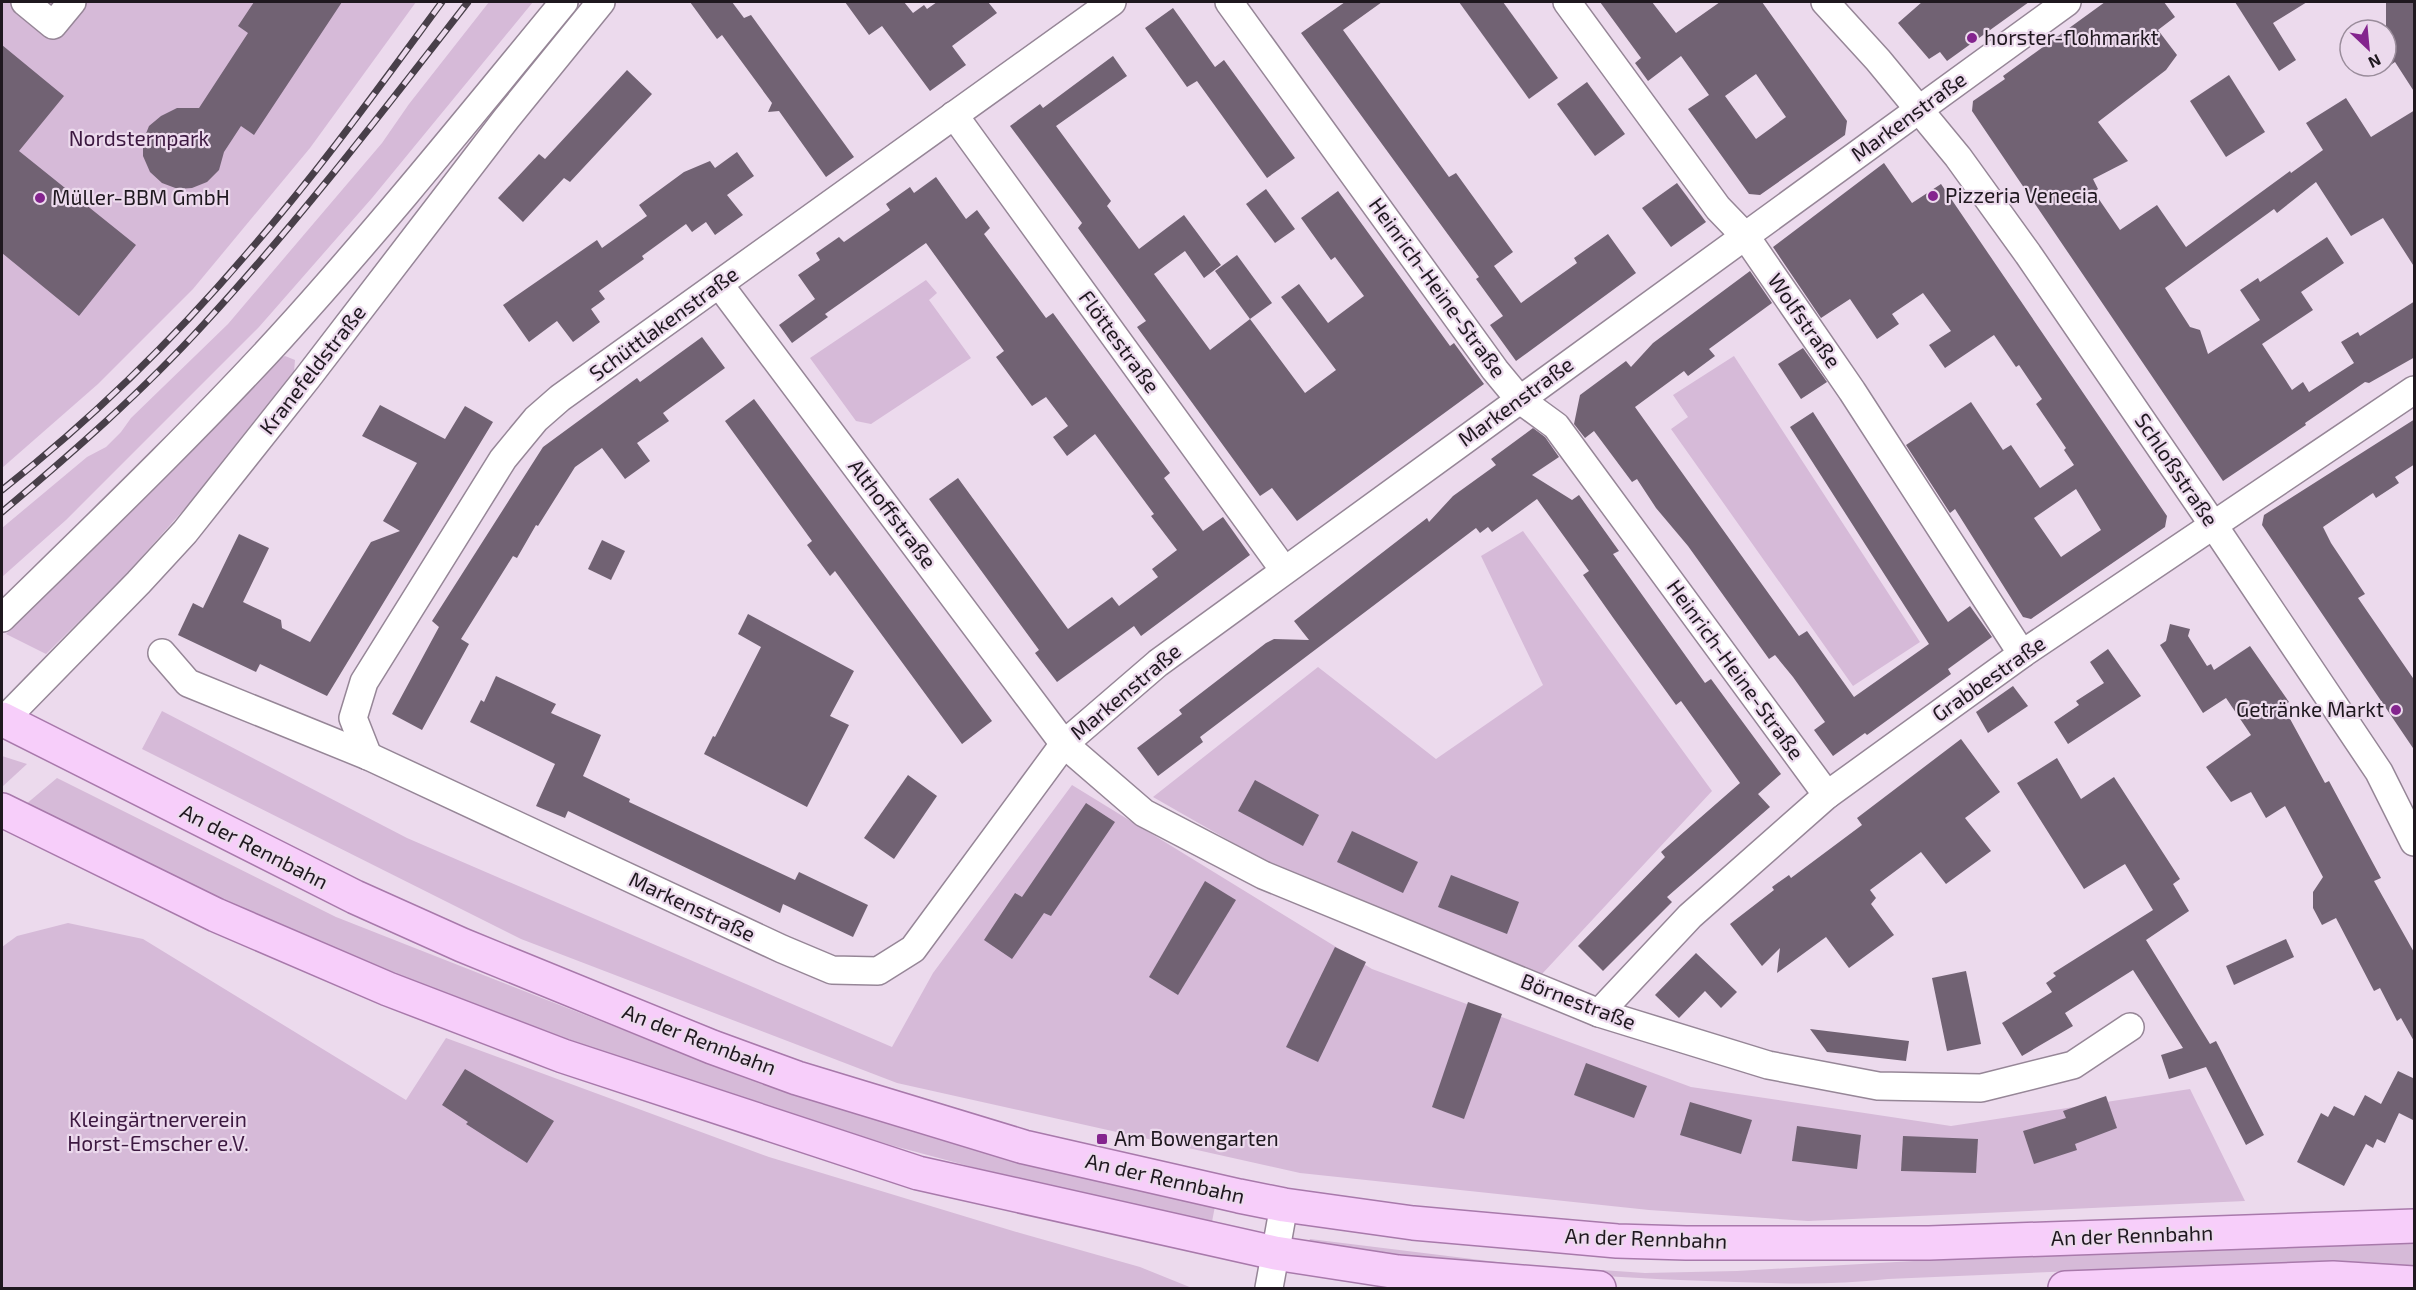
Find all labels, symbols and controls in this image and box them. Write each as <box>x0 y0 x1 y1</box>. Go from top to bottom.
north arrow <box>2338 18 2398 78</box>
place label: horster-flohmarkt <box>1984 24 2158 49</box>
marker: horster-flohmarkt <box>1965 31 1979 45</box>
text: N <box>2365 51 2384 73</box>
street label: Markenstraße <box>1846 66 1971 166</box>
park label: Nordsternpark <box>69 125 209 150</box>
place label: Pizzeria Venecia <box>1945 182 2098 207</box>
place label: Müller-BBM GmbH <box>52 184 230 209</box>
marker: Pizzeria Venecia <box>1926 189 1940 203</box>
marker: Müller-BBM GmbH <box>33 191 47 205</box>
street label: Heinrich-Heine-Straße <box>1364 192 1512 382</box>
street label: Schüttlakenstraße <box>584 260 742 385</box>
street label: Wolfstraße <box>1764 268 1847 372</box>
street label: Flöttestraße <box>1075 285 1166 397</box>
street label: Kranefeldstraße <box>254 299 370 439</box>
street label: Markenstraße <box>1453 351 1578 451</box>
street label: Schloßstraße <box>2130 408 2224 530</box>
street label: Althoffstraße <box>844 454 942 573</box>
street label: Heinrich-Heine-Straße <box>1662 574 1810 764</box>
street label: Grabbestraße <box>1927 630 2050 726</box>
street label: Markenstraße <box>1065 637 1185 744</box>
place label: Getränke Markt <box>2236 696 2384 721</box>
marker: Getränke Markt <box>2389 703 2403 717</box>
street label: An der Rennbahn <box>177 798 333 894</box>
street label: Markenstraße <box>626 866 760 946</box>
street label: Börnestraße <box>1518 967 1639 1034</box>
street label: An der Rennbahn <box>619 998 780 1079</box>
park label: Kleingärtnerverein Horst-Emscher e.V. <box>67 1106 249 1155</box>
place label: Am Bowengarten <box>1114 1125 1279 1150</box>
marker: Am Bowengarten <box>1095 1132 1109 1146</box>
street label: An der Rennbahn <box>1083 1147 1247 1208</box>
street label: An der Rennbahn <box>2050 1219 2214 1250</box>
street label: An der Rennbahn <box>1564 1222 1728 1253</box>

